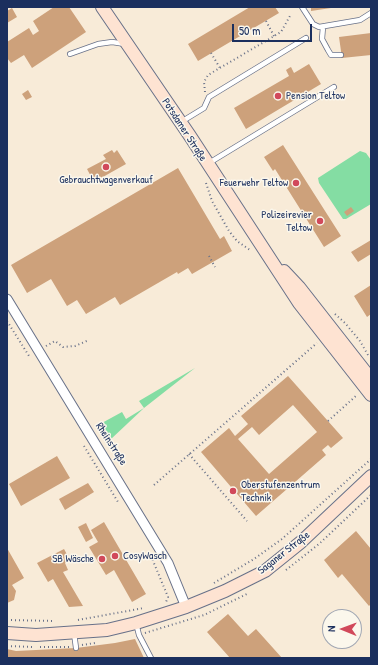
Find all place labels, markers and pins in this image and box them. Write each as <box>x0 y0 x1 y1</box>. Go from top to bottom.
place label: Pension Teltow <box>286 89 345 103</box>
marker: Pension Teltow <box>273 91 283 101</box>
marker: Gebrauchtwagenverkauf <box>101 162 111 172</box>
place label: Gebrauchtwagenverkauf <box>59 173 153 187</box>
place label: Feuerwehr Teltow <box>220 176 288 190</box>
marker: Feuerwehr Teltow <box>291 178 301 188</box>
place label: Polizeirevier Teltow <box>261 208 312 234</box>
marker: Polizeirevier Teltow <box>315 216 325 226</box>
place label: Oberstufenzentrum Technik <box>241 478 320 504</box>
marker: Oberstufenzentrum Technik <box>228 486 238 496</box>
place label: CosyWasch <box>123 549 167 563</box>
marker: CosyWasch <box>110 551 120 561</box>
place label: SB Wäsche <box>52 552 94 566</box>
marker: SB Wäsche <box>97 554 107 564</box>

